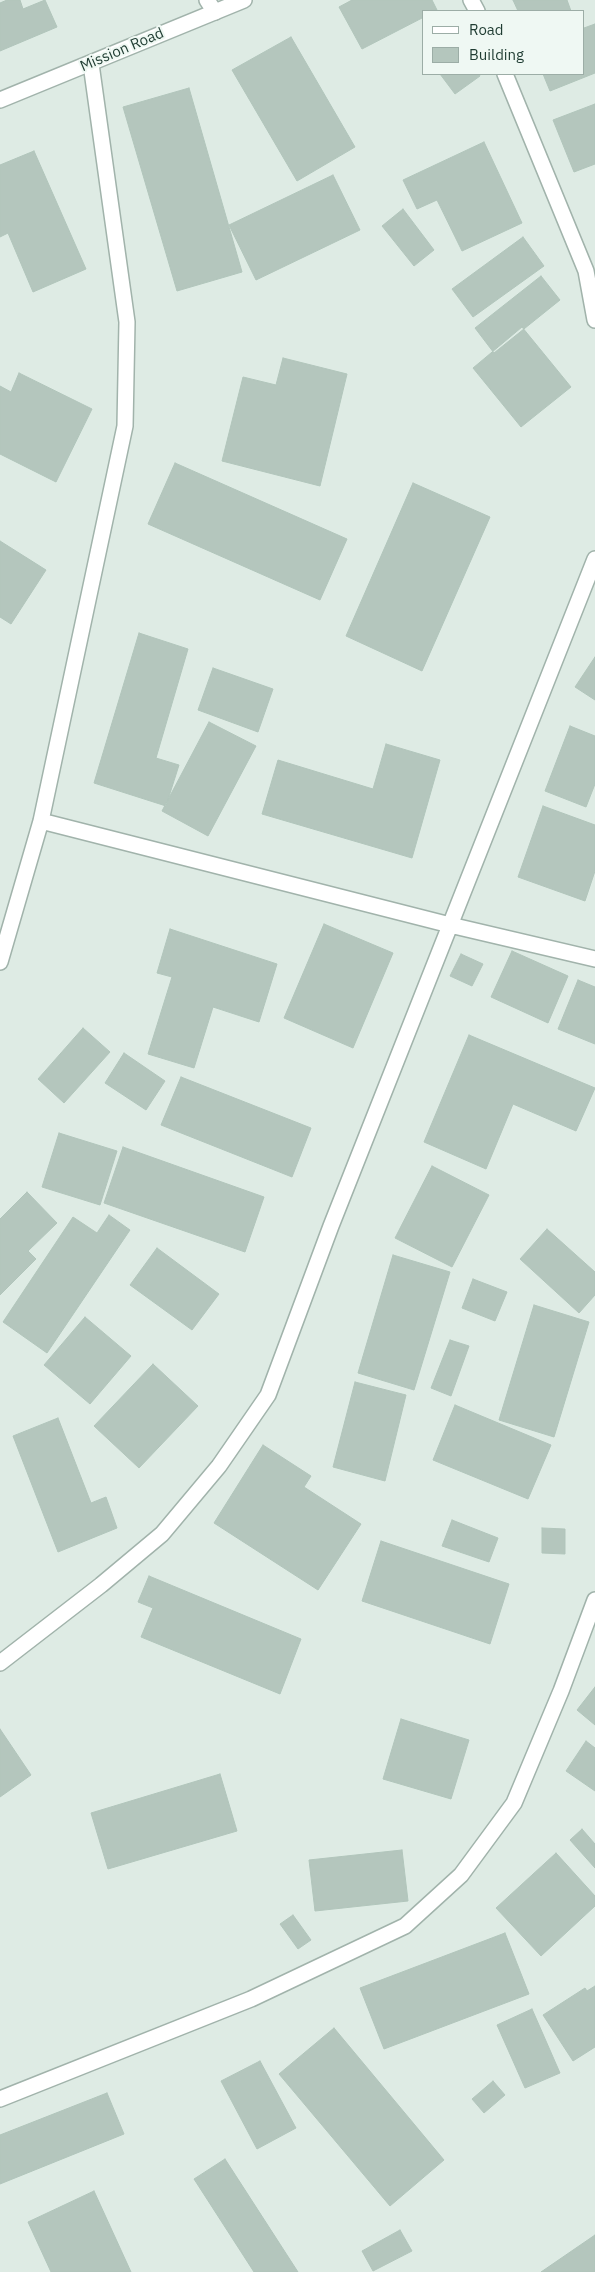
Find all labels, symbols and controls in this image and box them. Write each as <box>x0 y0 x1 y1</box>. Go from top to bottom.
legend <box>422 10 585 75</box>
text: Road <box>469 20 504 39</box>
street label: Mission Road <box>77 24 167 76</box>
text: Building <box>469 45 524 64</box>

